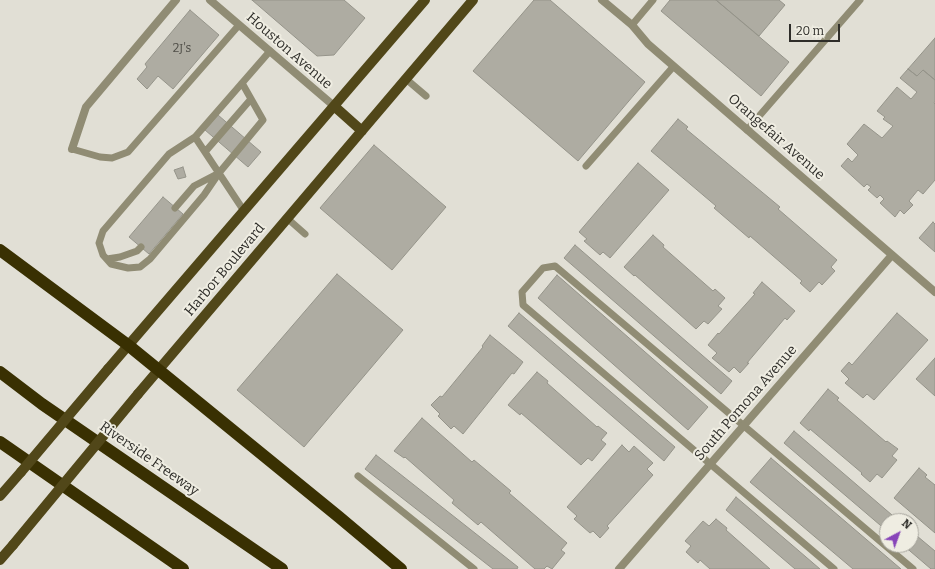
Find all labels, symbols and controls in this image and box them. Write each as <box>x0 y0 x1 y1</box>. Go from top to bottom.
street label: Houston Avenue <box>243 9 335 93</box>
scale bar <box>791 16 842 42</box>
text: 20 m <box>796 24 824 38</box>
house number: 2J's <box>173 42 191 56</box>
street label: Orangefair Avenue <box>724 90 828 184</box>
street label: Harbor Boulevard <box>181 220 269 320</box>
street label: South Pomona Avenue <box>691 342 801 464</box>
street label: Riverside Freeway <box>96 418 202 500</box>
north arrow <box>879 513 919 553</box>
text: N <box>899 517 914 532</box>

